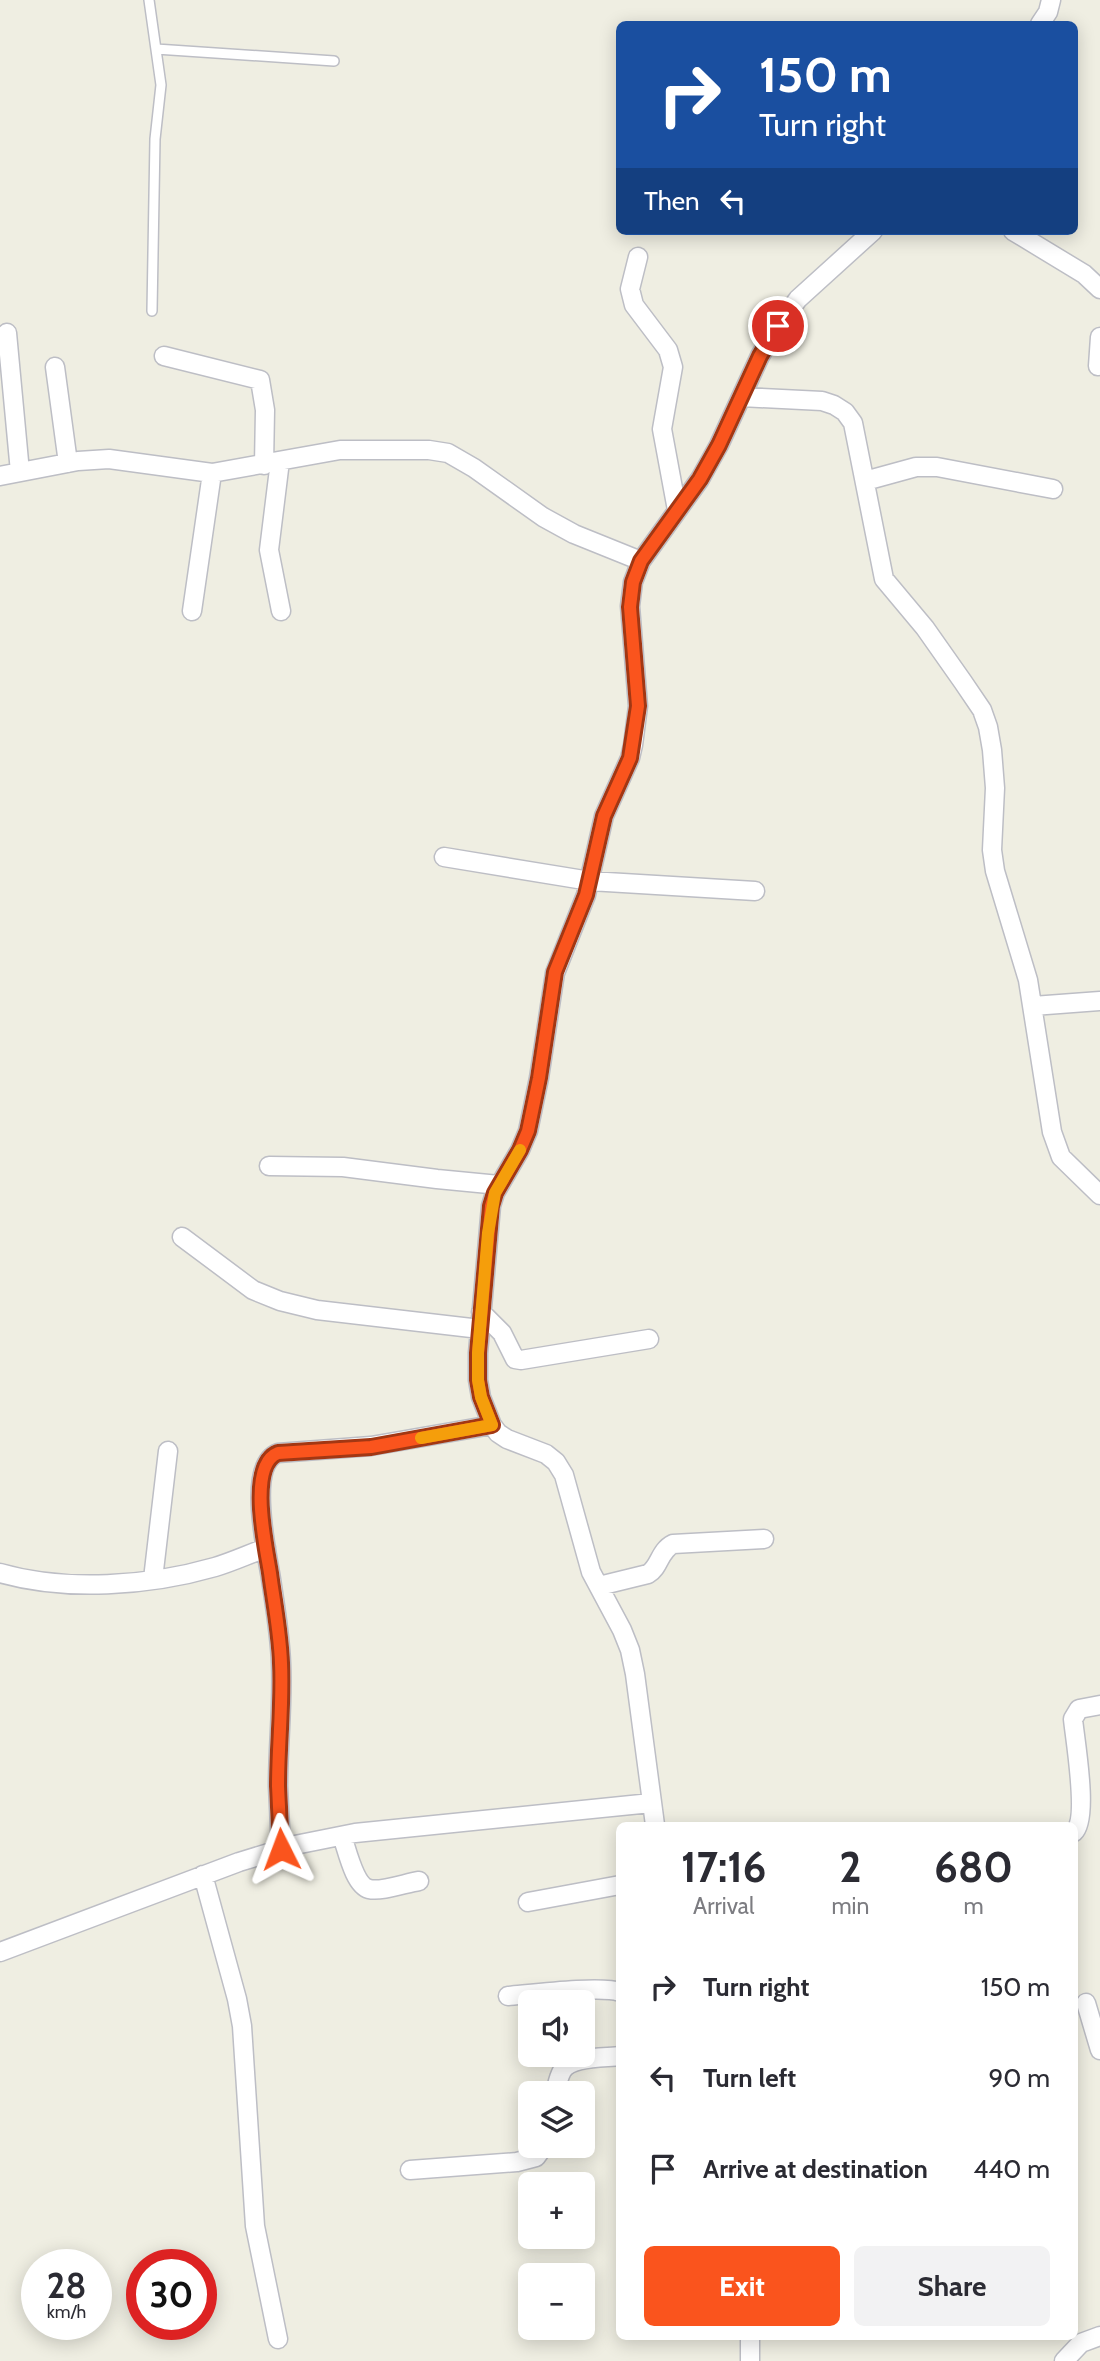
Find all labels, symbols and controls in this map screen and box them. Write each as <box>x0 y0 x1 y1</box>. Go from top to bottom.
text: 150 m <box>759 45 892 104</box>
icon: right <box>644 49 735 140</box>
text: Turn right <box>759 105 886 144</box>
icon: left <box>714 182 752 220</box>
text: Then <box>644 185 700 217</box>
pin <box>748 296 808 356</box>
icon: arrive <box>759 307 797 345</box>
position arrow <box>244 1812 318 1886</box>
text: 17:16 <box>681 1841 766 1893</box>
text: 2 <box>839 1841 861 1893</box>
text: 680 <box>934 1841 1013 1893</box>
text: Arrival <box>693 1892 754 1920</box>
text: min <box>831 1892 869 1920</box>
text: m <box>964 1892 984 1920</box>
icon: right <box>644 1968 682 2006</box>
text: Turn right <box>703 1971 809 2003</box>
text: 150 m <box>981 1971 1050 2003</box>
map controls <box>518 1990 595 2340</box>
button: sound <box>518 1990 595 2067</box>
icon: left <box>644 2059 682 2097</box>
text: Turn left <box>703 2062 796 2094</box>
text: 90 m <box>988 2062 1050 2094</box>
button: layers <box>518 2081 595 2158</box>
icon: arrive <box>644 2150 682 2188</box>
text: Arrive at destination <box>703 2153 928 2185</box>
text: 440 m <box>973 2153 1050 2185</box>
button: + <box>518 2172 595 2249</box>
button: Exit <box>644 2246 840 2326</box>
button: Share <box>854 2246 1050 2326</box>
speed limit sign: 30 <box>126 2249 217 2340</box>
button: − <box>518 2263 595 2340</box>
text: 28 <box>47 2264 86 2307</box>
text: km/h <box>47 2301 86 2323</box>

